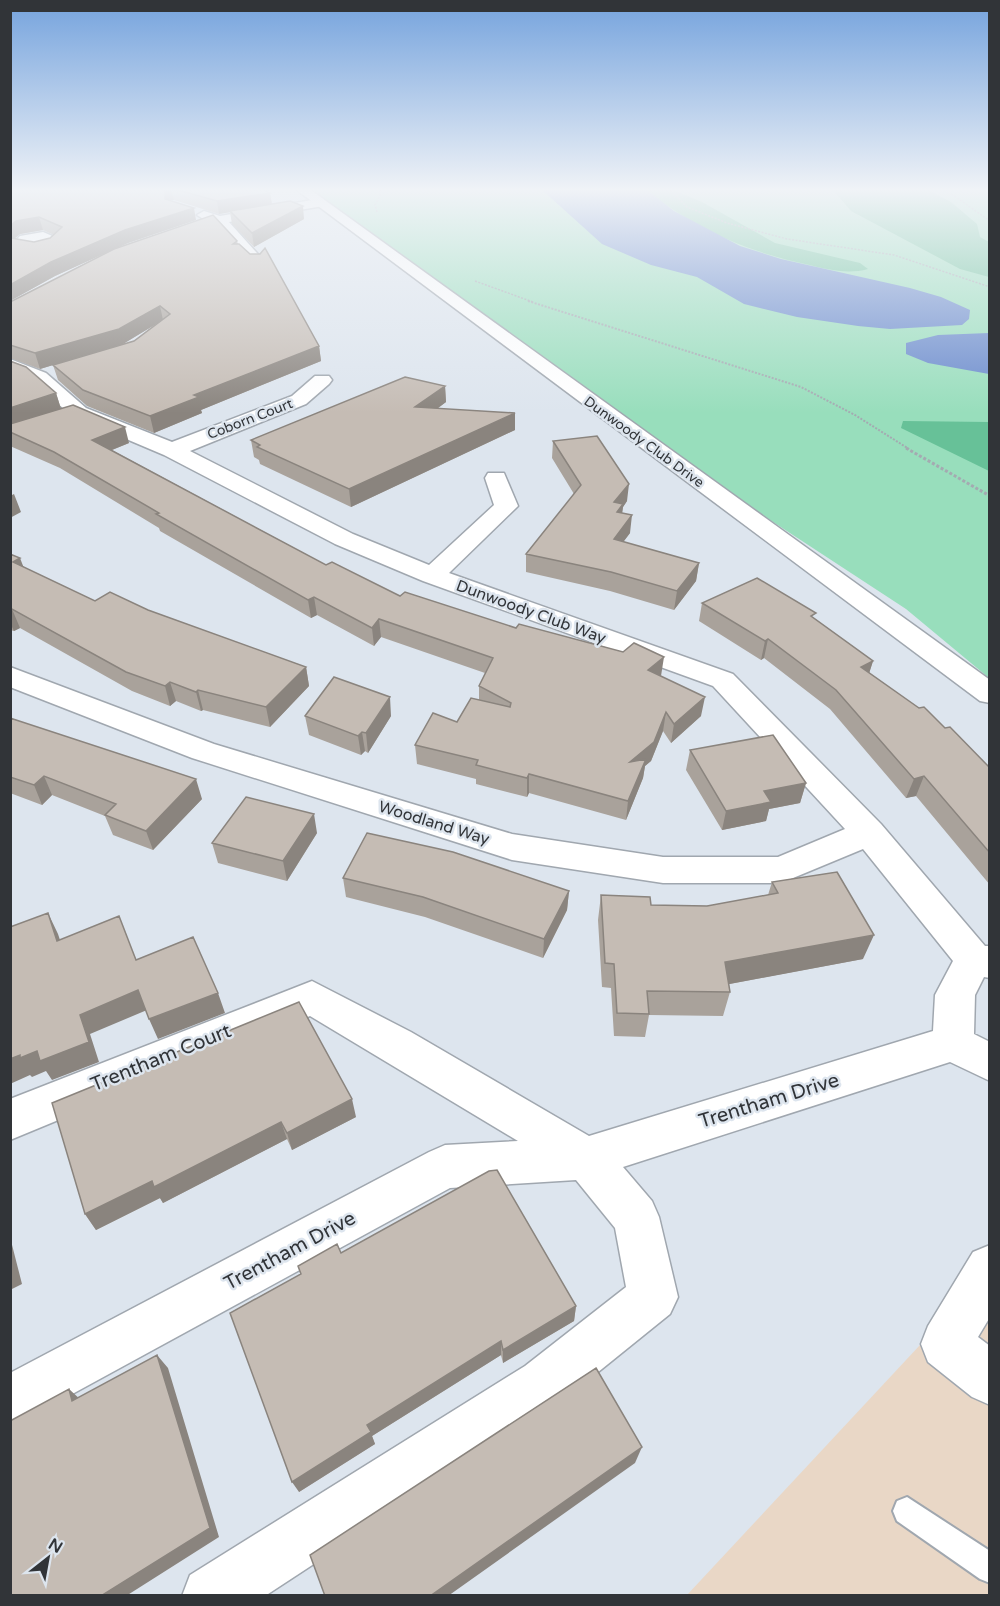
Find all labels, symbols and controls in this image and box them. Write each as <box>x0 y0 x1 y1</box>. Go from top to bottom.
street label: Dunwoody Club Drive <box>581 393 707 491</box>
street label: Coborn Court <box>205 395 296 443</box>
street label: Dunwoody Club Way <box>453 576 609 649</box>
street label: Woodland Way <box>376 797 492 849</box>
street label: Trentham Court <box>87 1019 235 1097</box>
street label: Trentham Drive <box>696 1068 842 1134</box>
street label: Trentham Drive <box>220 1206 360 1296</box>
north arrow <box>18 1528 78 1588</box>
text: N <box>45 1534 66 1558</box>

